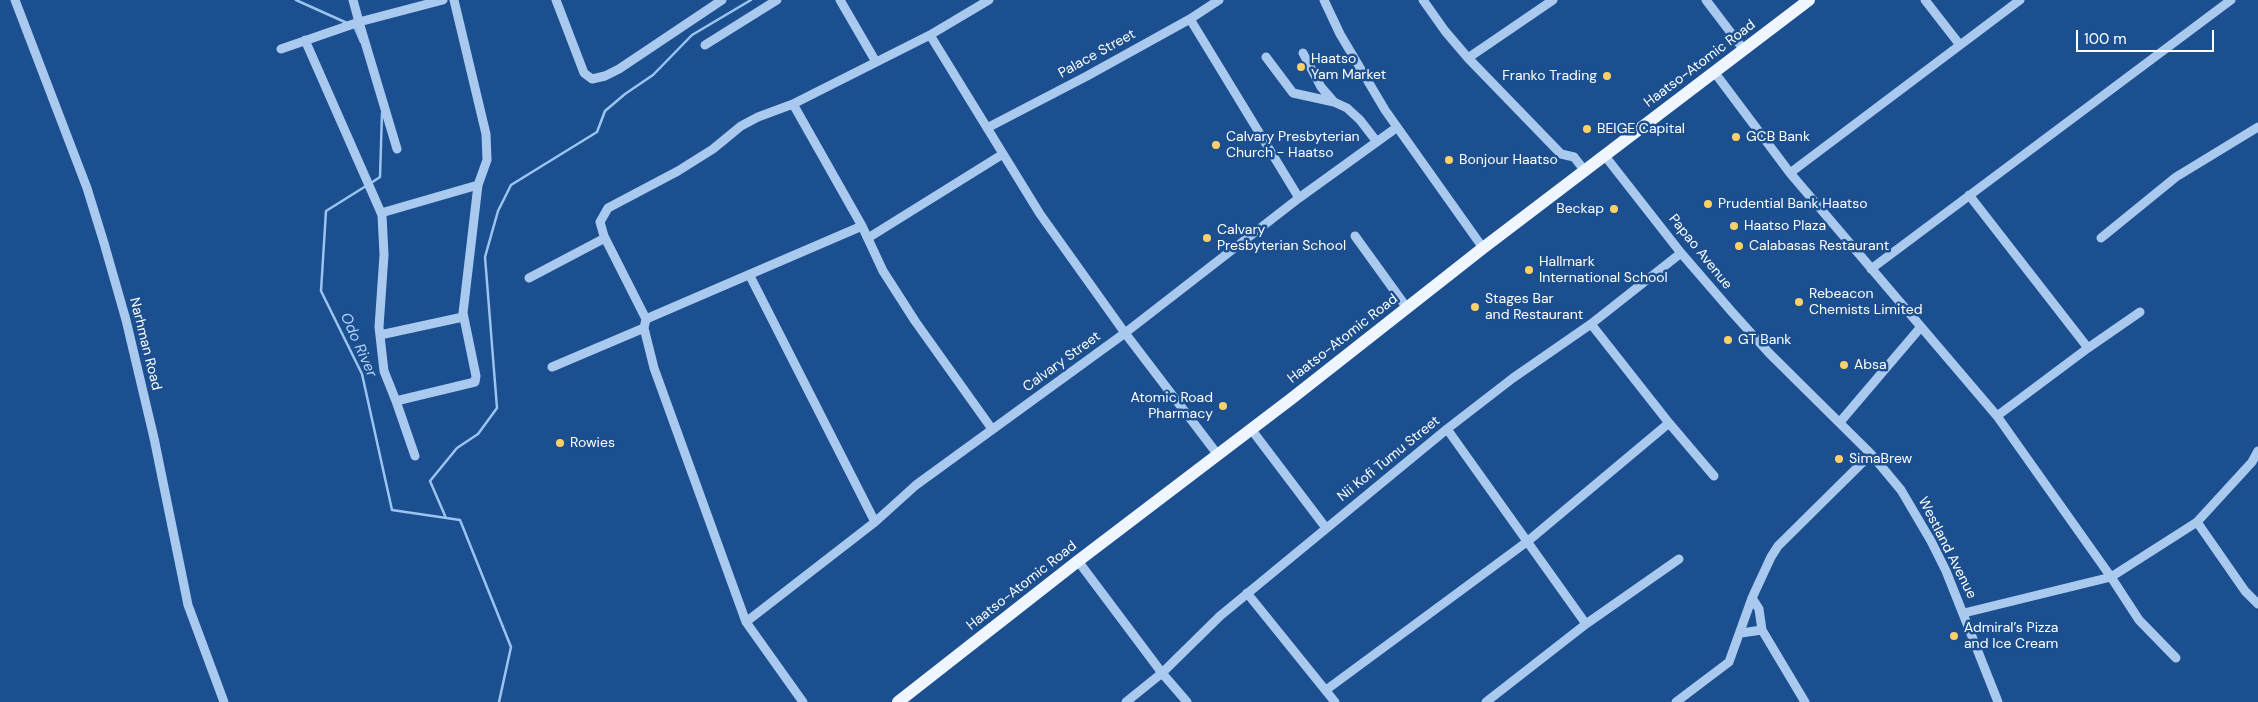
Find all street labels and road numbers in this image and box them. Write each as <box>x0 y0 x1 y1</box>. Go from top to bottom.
street label: Haatso-Atomic Road <box>1641 17 1759 111</box>
street label: Palace Street <box>1056 26 1138 82</box>
street label: Papao Avenue <box>1665 211 1735 293</box>
street label: Haatso-Atomic Road <box>1285 291 1401 387</box>
street label: Narhman Road <box>125 296 165 392</box>
street label: Calvary Street <box>1020 328 1104 396</box>
street label: Nii Kofi Tumu Street <box>1334 413 1444 505</box>
street label: Westland Avenue <box>1914 494 1980 602</box>
street label: Haatso-Atomic Road <box>964 538 1080 634</box>

